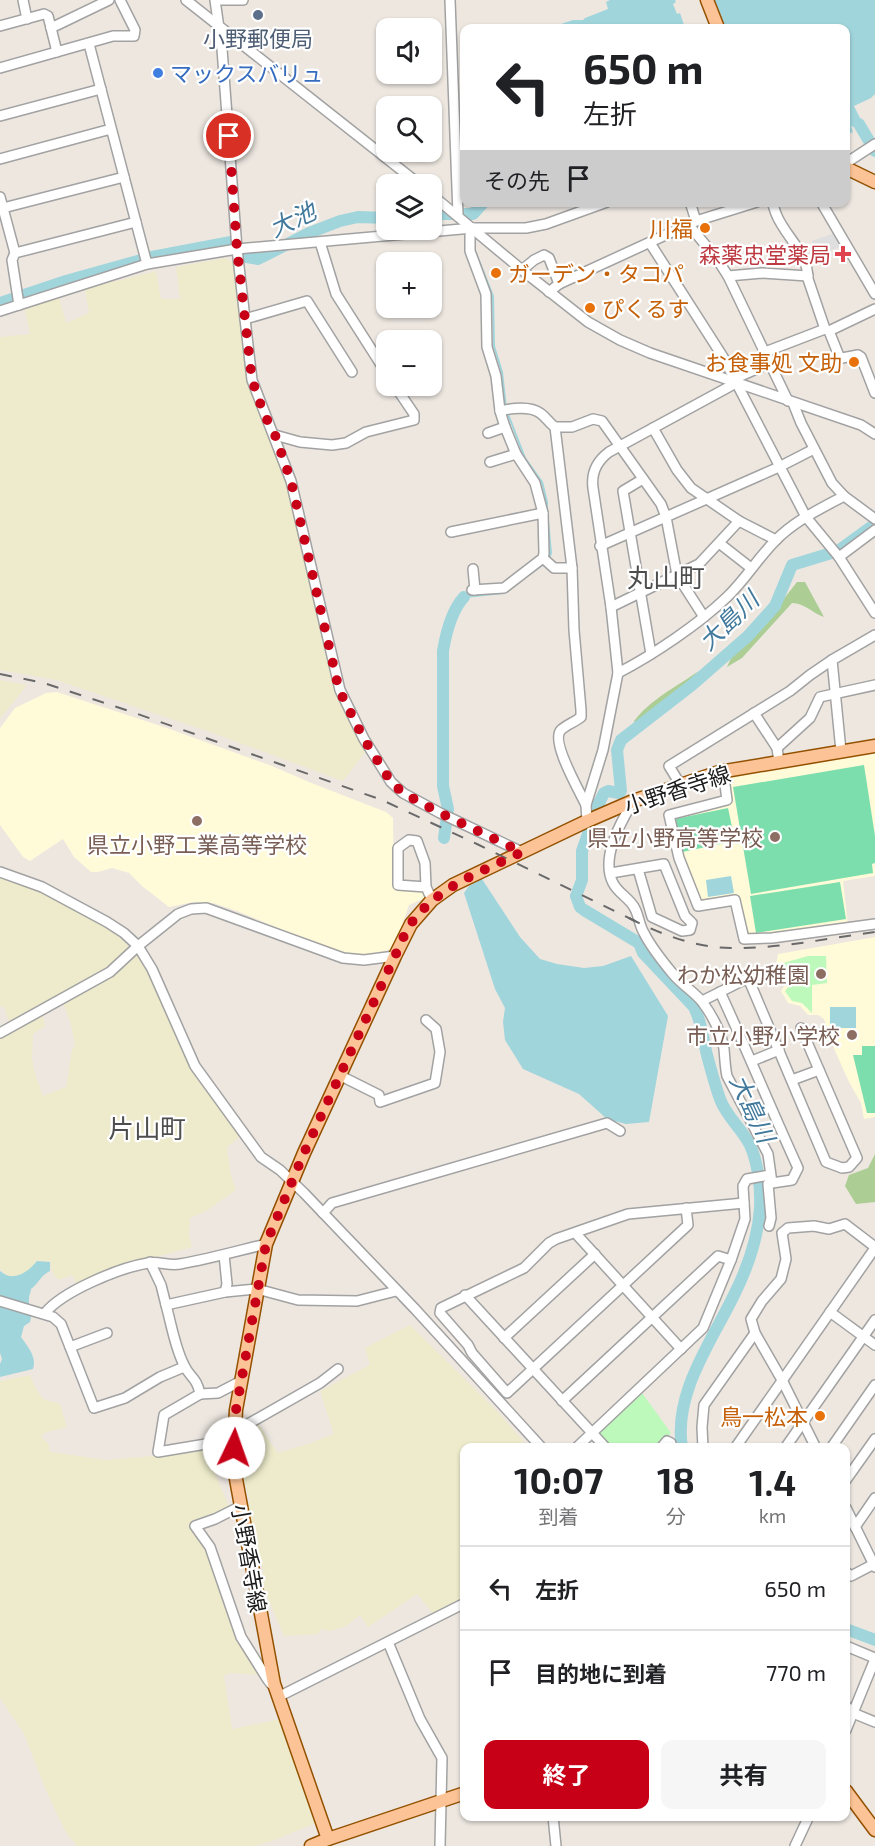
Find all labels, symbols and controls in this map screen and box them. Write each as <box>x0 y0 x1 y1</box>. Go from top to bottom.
marker: 小野郵便局 <box>251 8 265 22</box>
map controls <box>376 18 442 396</box>
button: sound <box>376 18 442 84</box>
place label: 小野郵便局 <box>203 25 313 51</box>
text: 650 m <box>583 42 704 92</box>
icon: left <box>484 48 562 126</box>
place label: マックスバリュ <box>170 60 323 86</box>
marker: マックスバリュ <box>151 66 165 80</box>
button: search <box>376 96 442 162</box>
text: 左折 <box>583 97 637 129</box>
pin <box>203 110 254 161</box>
icon: arrive <box>212 119 245 152</box>
icon: arrive <box>562 162 595 195</box>
text: その先 <box>484 167 550 193</box>
button: layers <box>376 174 442 240</box>
water label: 大池 <box>264 195 322 242</box>
place label: 川福 <box>649 215 693 241</box>
marker: 川福 <box>698 221 712 235</box>
place label: 森薬忠堂薬局 <box>699 241 831 267</box>
marker: 森薬忠堂薬局 <box>836 247 850 261</box>
button: + <box>376 252 442 318</box>
place label: ガーデン・タコパ <box>508 260 684 286</box>
marker: ガーデン・タコパ <box>489 266 503 280</box>
place label: ぴくるす <box>602 295 690 321</box>
marker: ぴくるす <box>583 301 597 315</box>
button: − <box>376 330 442 396</box>
place label: お食事処 文助 <box>705 349 842 375</box>
marker: お食事処 文助 <box>847 355 861 369</box>
district label: 丸山町 <box>627 561 705 592</box>
water label: 大島川 <box>692 582 766 655</box>
street label: 小野香寺線 <box>621 760 733 818</box>
marker: 県立小野工業高等学校 <box>190 814 204 828</box>
place label: 県立小野高等学校 <box>587 824 763 850</box>
marker: 県立小野高等学校 <box>768 830 782 844</box>
place label: 県立小野工業高等学校 <box>87 831 307 857</box>
place label: わか松幼稚園 <box>677 961 809 987</box>
marker: わか松幼稚園 <box>814 967 828 981</box>
place label: 市立小野小学校 <box>686 1022 840 1048</box>
marker: 市立小野小学校 <box>845 1028 859 1042</box>
water label: 大島川 <box>725 1069 783 1149</box>
district label: 片山町 <box>108 1112 186 1143</box>
place label: 鳥一松本 <box>720 1403 808 1429</box>
marker: 鳥一松本 <box>813 1409 827 1423</box>
position arrow <box>202 1416 266 1480</box>
text: 10:07 <box>514 1458 603 1501</box>
text: 18 <box>657 1458 695 1501</box>
text: 1.4 <box>749 1460 796 1503</box>
street label: 小野香寺線 <box>228 1502 272 1614</box>
text: km <box>759 1503 786 1527</box>
text: 到着 <box>539 1504 579 1528</box>
text: 分 <box>666 1504 686 1528</box>
icon: left <box>484 1572 517 1605</box>
text: 650 m <box>764 1575 826 1601</box>
text: 左折 <box>535 1576 579 1602</box>
icon: arrive <box>484 1656 517 1689</box>
text: 770 m <box>766 1659 826 1685</box>
text: 目的地に到着 <box>535 1660 667 1686</box>
button: 終了 <box>484 1740 649 1809</box>
button: 共有 <box>661 1740 826 1809</box>

